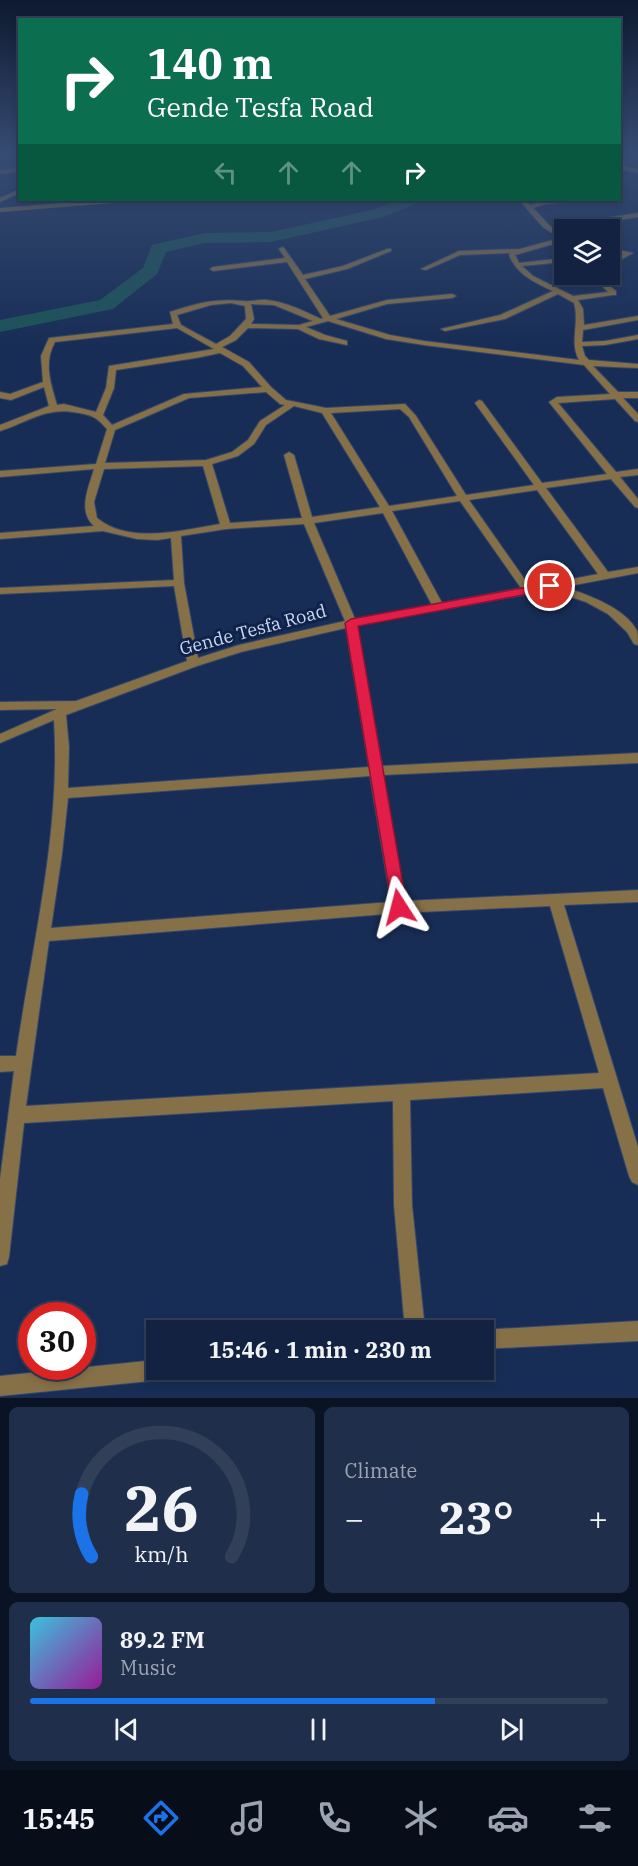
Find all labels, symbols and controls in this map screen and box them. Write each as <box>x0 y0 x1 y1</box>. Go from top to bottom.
text: 140 m <box>147 36 273 91</box>
icon: right <box>48 42 126 120</box>
text: Gende Tesfa Road <box>147 89 374 124</box>
icon: left <box>209 156 242 189</box>
icon: ahead <box>272 156 305 189</box>
icon: ahead <box>335 156 368 189</box>
icon: right <box>398 156 431 189</box>
map controls <box>554 219 620 285</box>
button: layers <box>554 219 620 285</box>
pin <box>524 560 575 611</box>
icon: arrive <box>533 569 566 602</box>
street label: Gende Tesfa Road <box>177 599 329 660</box>
position arrow <box>367 875 431 939</box>
speed limit sign: 30 <box>18 1302 96 1380</box>
text: 15:46 · 1 min · 230 m <box>208 1335 432 1364</box>
text: Climate <box>345 1457 417 1484</box>
text: 26 <box>124 1467 199 1548</box>
text: 23° <box>439 1488 514 1546</box>
text: − <box>345 1497 364 1540</box>
text: + <box>588 1497 608 1540</box>
text: km/h <box>135 1540 189 1568</box>
text: 89.2 FM <box>120 1625 205 1654</box>
text: Music <box>120 1654 176 1681</box>
icon: previous <box>110 1713 143 1746</box>
icon: pause <box>302 1713 335 1746</box>
icon: next <box>495 1713 528 1746</box>
icon: directions <box>140 1797 182 1839</box>
icon: music <box>227 1797 269 1839</box>
icon: phone <box>313 1797 355 1839</box>
icon: climate <box>400 1797 442 1839</box>
icon: car <box>487 1797 529 1839</box>
icon: filters <box>574 1797 616 1839</box>
text: 15:45 <box>22 1801 95 1836</box>

